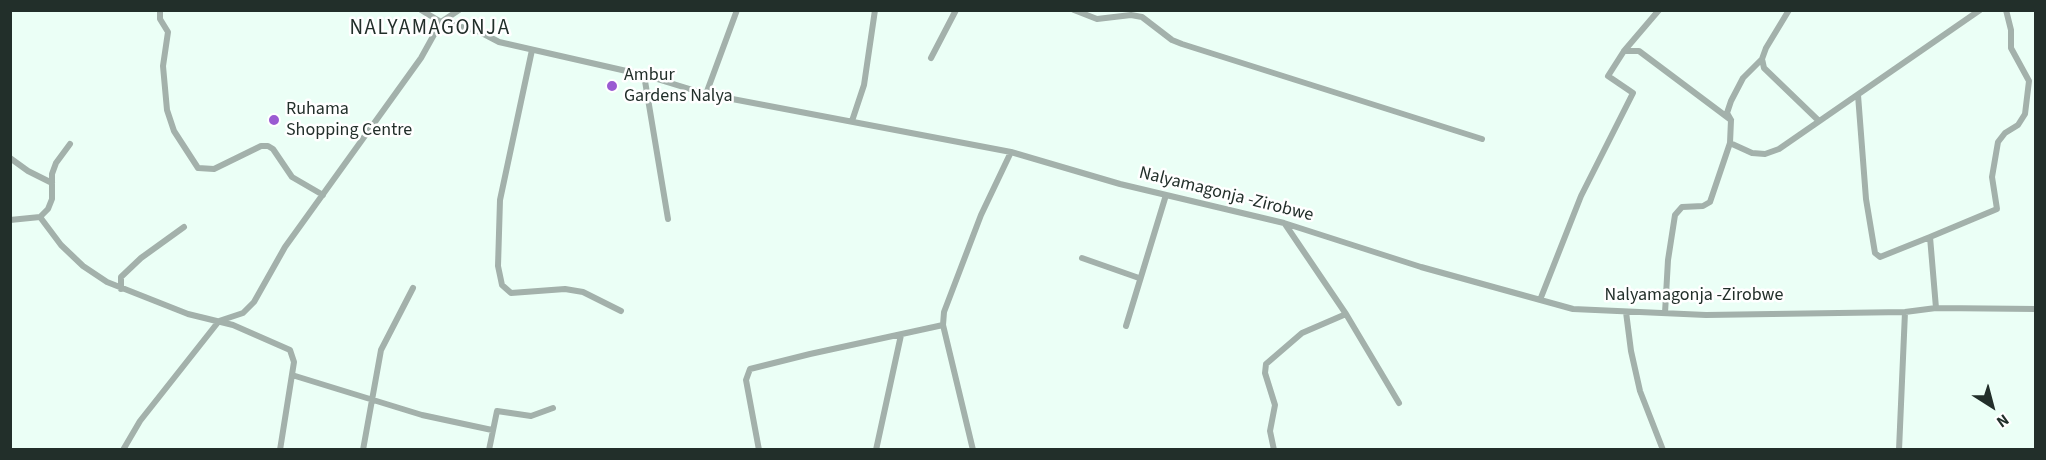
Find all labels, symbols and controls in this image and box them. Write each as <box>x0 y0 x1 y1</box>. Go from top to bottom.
district label: NALYAMAGONJA <box>349 16 511 42</box>
place label: Ambur Gardens Nalya <box>624 65 733 107</box>
marker: Ambur Gardens Nalya <box>605 79 619 93</box>
place label: Ruhama Shopping Centre <box>286 99 412 142</box>
marker: Ruhama Shopping Centre <box>267 113 281 127</box>
street label: Nalyamagonja -Zirobwe <box>1137 163 1315 227</box>
street label: Nalyamagonja -Zirobwe <box>1605 285 1783 307</box>
north arrow <box>1962 376 2022 436</box>
text: N <box>1992 409 2013 433</box>

